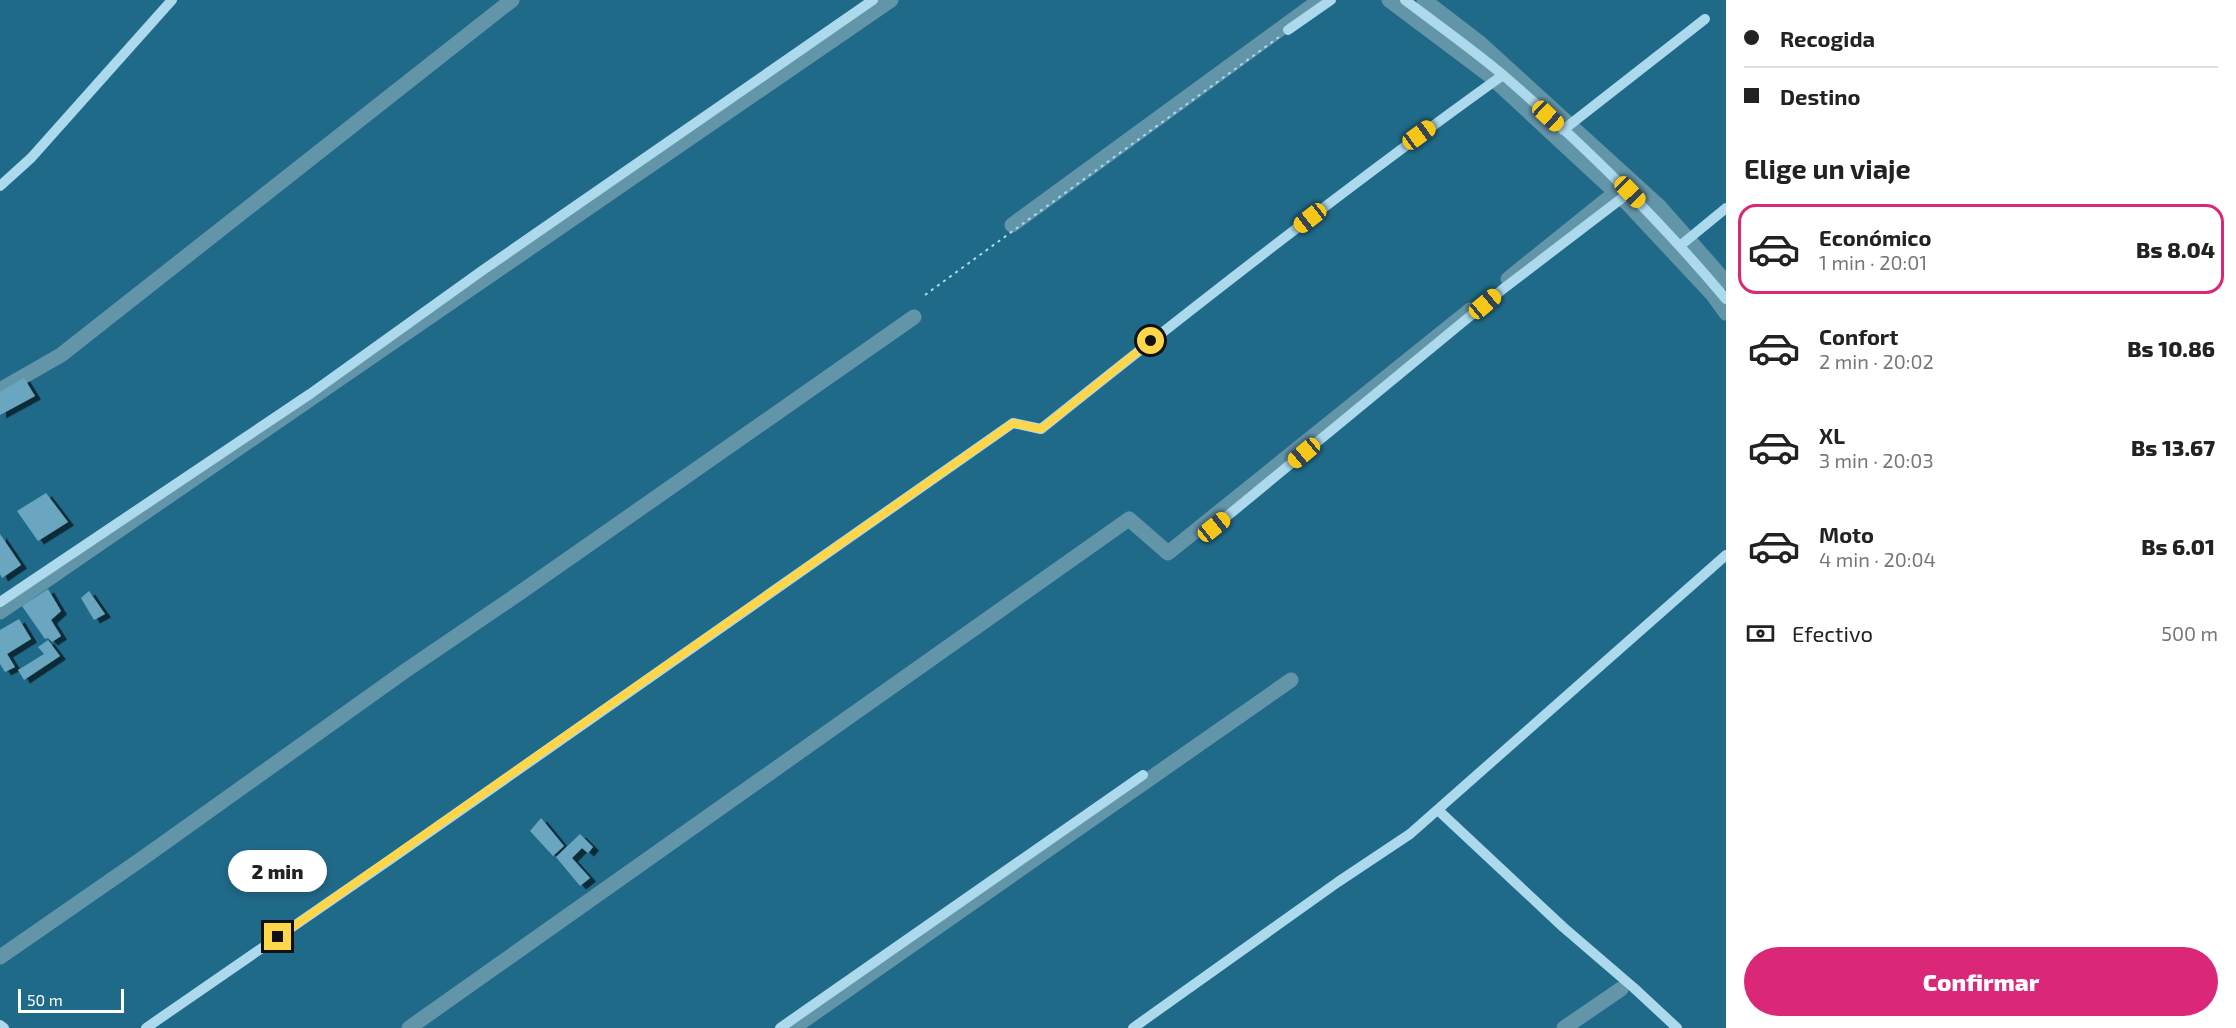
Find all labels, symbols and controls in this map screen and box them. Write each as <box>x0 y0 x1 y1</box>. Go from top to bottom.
text: Recogida <box>1780 25 1875 51</box>
text: Destino <box>1780 83 1860 109</box>
car <box>1529 97 1567 135</box>
car <box>1399 117 1439 153</box>
text: Elige un viaje <box>1744 152 1911 184</box>
car <box>1611 173 1649 211</box>
car <box>1290 200 1330 236</box>
icon: car <box>1747 222 1801 276</box>
text: Económico <box>1819 224 1931 250</box>
text: Bs 8.04 <box>2136 236 2215 262</box>
text: 1 min · 20:01 <box>1819 250 1927 274</box>
car <box>1465 286 1505 322</box>
icon: car <box>1747 321 1801 375</box>
text: Confort <box>1819 323 1898 349</box>
route start <box>1137 327 1164 354</box>
text: Bs 10.86 <box>2127 335 2215 361</box>
text: 2 min · 20:02 <box>1819 349 1934 373</box>
icon: car <box>1747 420 1801 474</box>
text: XL <box>1819 422 1845 448</box>
text: Bs 13.67 <box>2131 434 2215 460</box>
car <box>1284 435 1324 471</box>
text: 3 min · 20:03 <box>1819 448 1934 472</box>
car <box>1194 509 1234 545</box>
icon: car <box>1747 519 1801 573</box>
text: Moto <box>1819 521 1874 547</box>
text: Bs 6.01 <box>2141 533 2215 559</box>
text: 4 min · 20:04 <box>1819 547 1936 571</box>
icon: cash <box>1744 617 1777 650</box>
text: Efectivo <box>1792 620 1873 646</box>
text: 500 m <box>2161 621 2218 645</box>
callout: 2 min <box>228 850 328 892</box>
text: 2 min <box>252 859 303 883</box>
route end <box>264 923 291 950</box>
button: Confirmar <box>1744 947 2218 1016</box>
scale bar <box>18 986 124 1014</box>
text: 50 m <box>27 990 63 1009</box>

